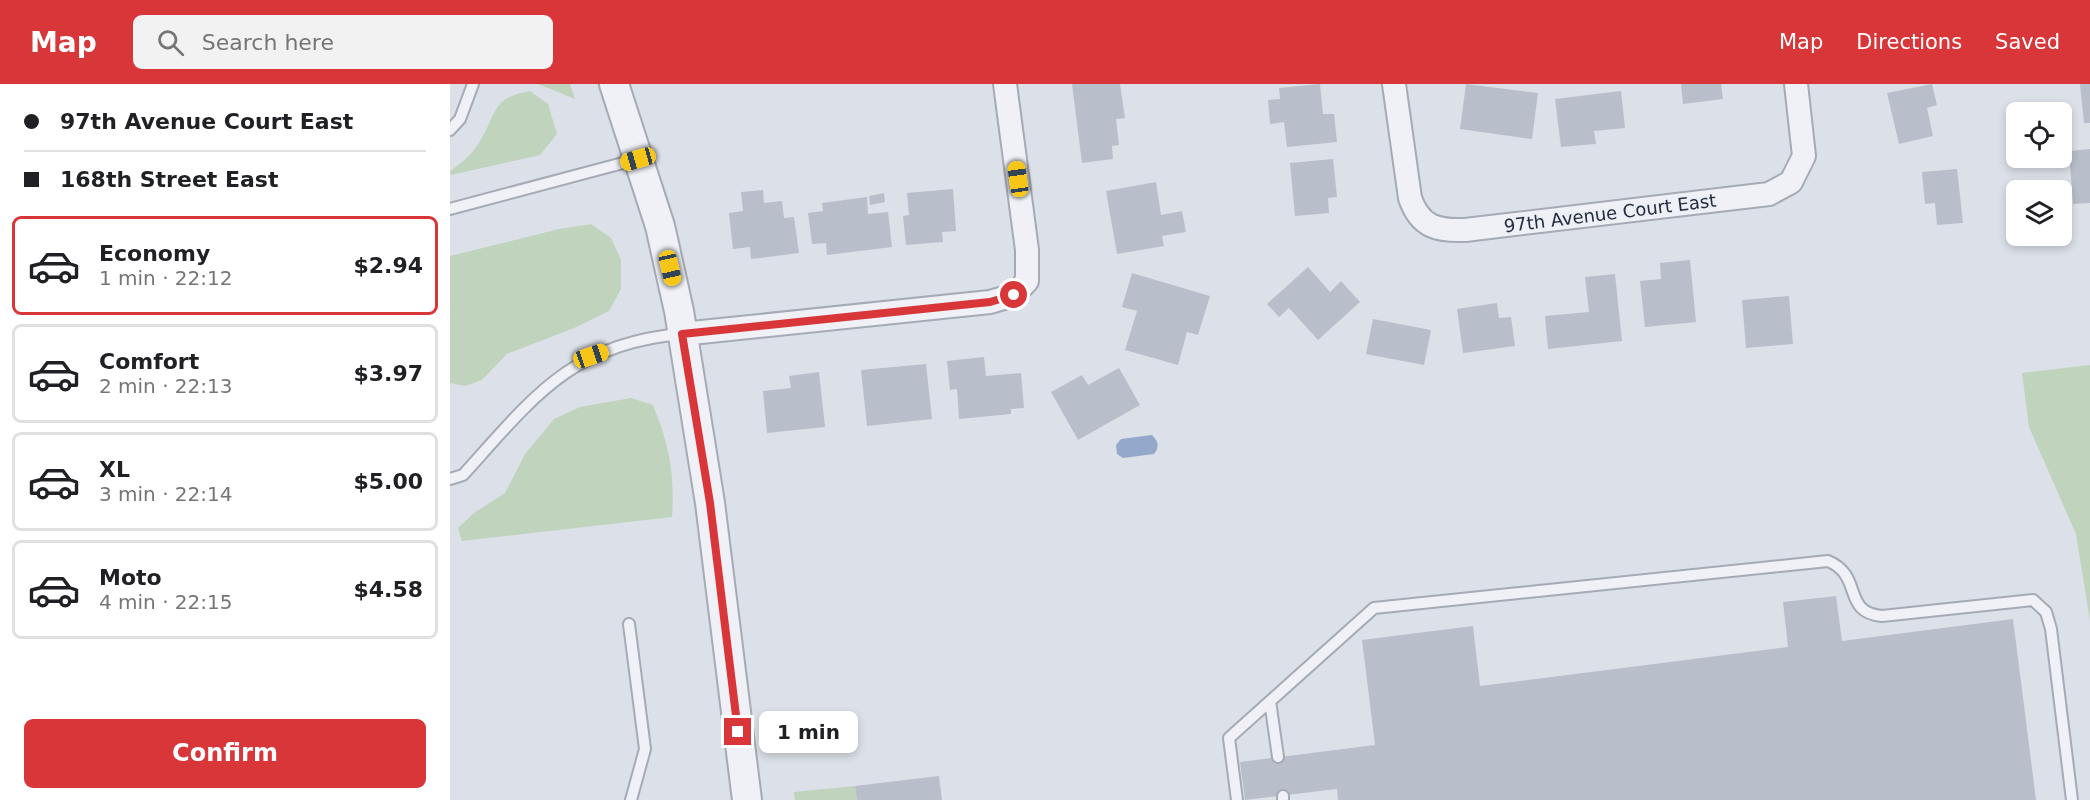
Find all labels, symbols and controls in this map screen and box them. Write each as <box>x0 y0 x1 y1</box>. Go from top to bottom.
search box <box>133 15 553 69</box>
text: Map <box>30 26 97 59</box>
icon: search <box>154 26 187 59</box>
text: Search here <box>202 30 334 55</box>
text: Map <box>1779 30 1823 54</box>
text: Directions <box>1856 30 1962 54</box>
text: Saved <box>1995 30 2060 54</box>
map controls <box>2006 102 2072 246</box>
button: locate <box>2006 102 2072 168</box>
text: 97th Avenue Court East <box>60 109 353 134</box>
car <box>618 145 658 173</box>
car <box>1007 160 1029 198</box>
text: 168th Street East <box>60 167 278 192</box>
button: layers <box>2006 180 2072 246</box>
street label: 97th Avenue Court East <box>1503 190 1717 236</box>
icon: car <box>27 239 81 293</box>
text: Economy <box>99 241 210 266</box>
car <box>657 248 683 288</box>
text: $2.94 <box>353 253 423 278</box>
text: 1 min · 22:12 <box>99 266 233 290</box>
route start <box>1000 281 1027 308</box>
car <box>571 342 611 370</box>
icon: car <box>27 347 81 401</box>
text: Comfort <box>99 349 199 374</box>
text: $3.97 <box>353 361 423 386</box>
text: 2 min · 22:13 <box>99 374 233 398</box>
icon: car <box>27 455 81 509</box>
text: XL <box>99 457 130 482</box>
text: $5.00 <box>353 469 423 494</box>
text: 3 min · 22:14 <box>99 482 233 506</box>
icon: car <box>27 563 81 617</box>
text: Moto <box>99 565 162 590</box>
text: $4.58 <box>353 577 423 602</box>
text: 4 min · 22:15 <box>99 590 233 614</box>
callout: 1 min <box>759 711 858 753</box>
route end <box>724 718 751 745</box>
button: Confirm <box>24 719 426 788</box>
text: 1 min <box>777 720 840 744</box>

